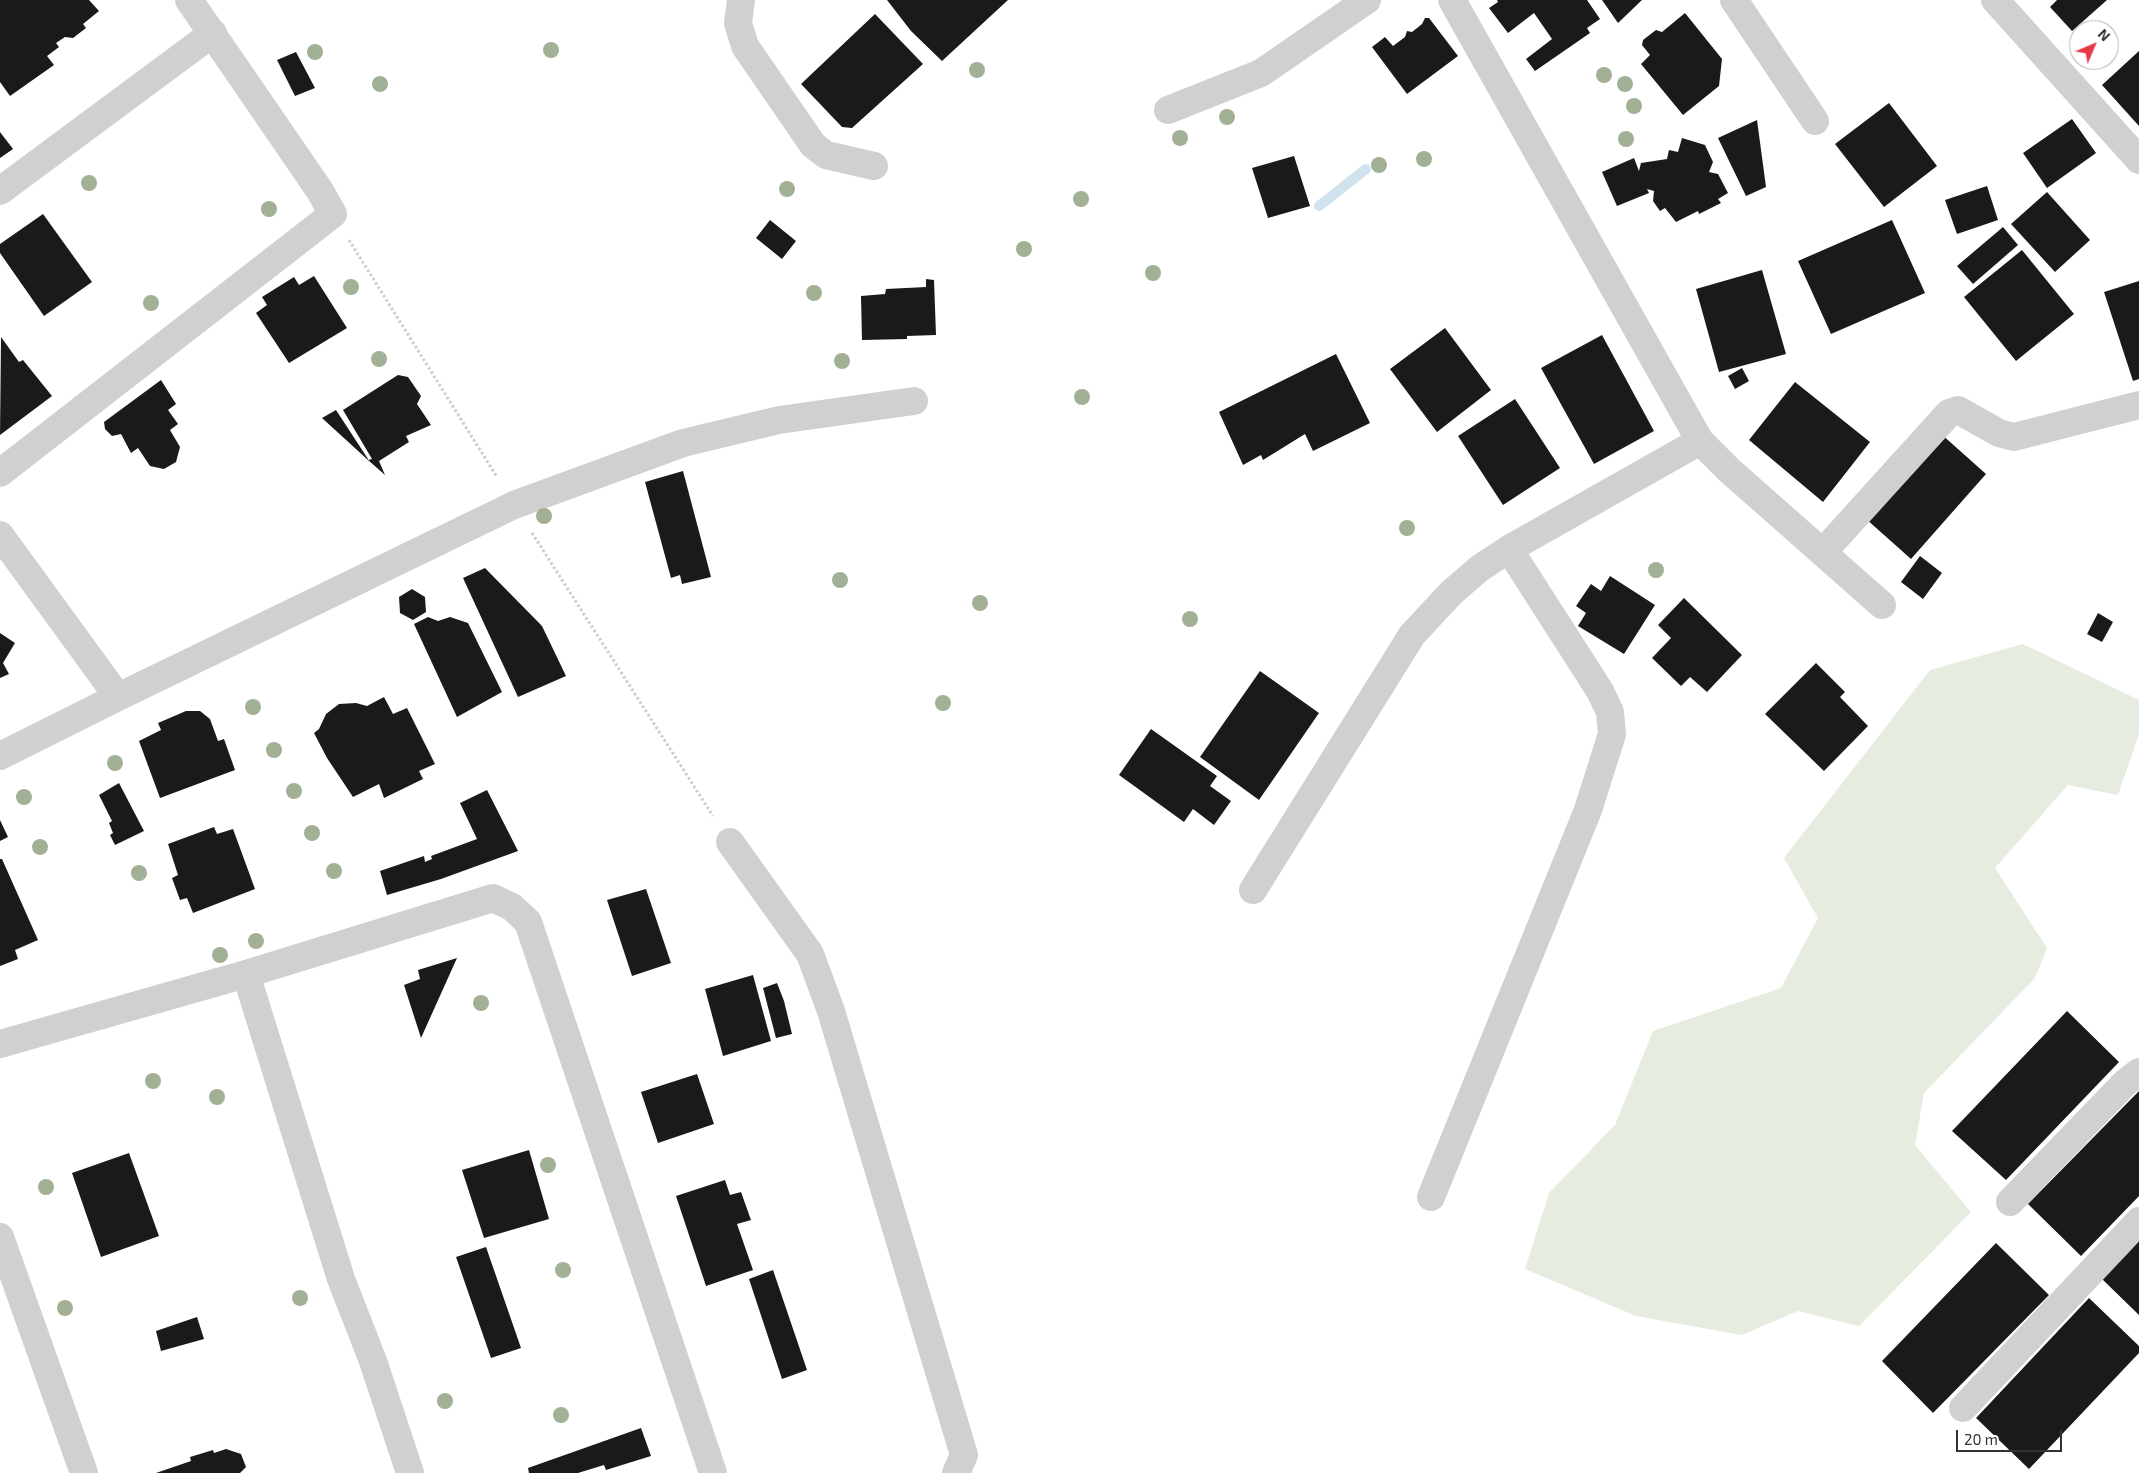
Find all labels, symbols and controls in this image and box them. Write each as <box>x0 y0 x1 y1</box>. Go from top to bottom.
north arrow <box>2069 20 2119 70</box>
text: N <box>2095 25 2114 44</box>
scale bar <box>1959 1420 2065 1452</box>
text: 20 m <box>1964 1430 1998 1448</box>

